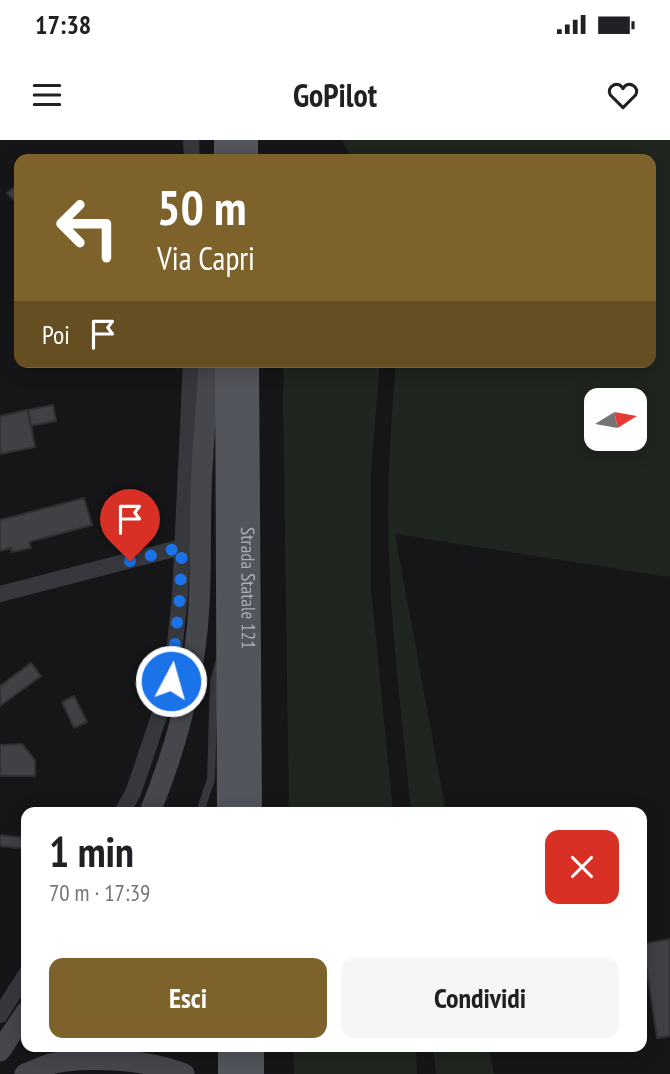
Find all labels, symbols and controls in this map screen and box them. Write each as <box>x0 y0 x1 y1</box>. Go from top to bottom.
text: 17:38 <box>35 8 91 41</box>
text: GoPilot <box>293 74 377 116</box>
icon: menu <box>28 76 66 114</box>
icon: heart <box>604 76 642 114</box>
text: 50 m <box>157 175 246 239</box>
icon: left <box>42 182 133 273</box>
text: Via Capri <box>157 237 255 279</box>
icon: arrive <box>84 315 122 353</box>
text: Poi <box>42 318 70 351</box>
north arrow <box>584 388 648 452</box>
map controls <box>584 388 647 451</box>
pin <box>100 489 160 561</box>
icon: arrive <box>111 500 149 538</box>
street label: Strada Statale 121 <box>236 527 261 649</box>
position arrow <box>134 644 208 718</box>
text: 1 min <box>49 824 134 879</box>
button: close <box>545 830 619 904</box>
text: 70 m · 17:39 <box>49 878 150 907</box>
button: Esci <box>49 958 327 1038</box>
button: Condividi <box>341 958 619 1038</box>

